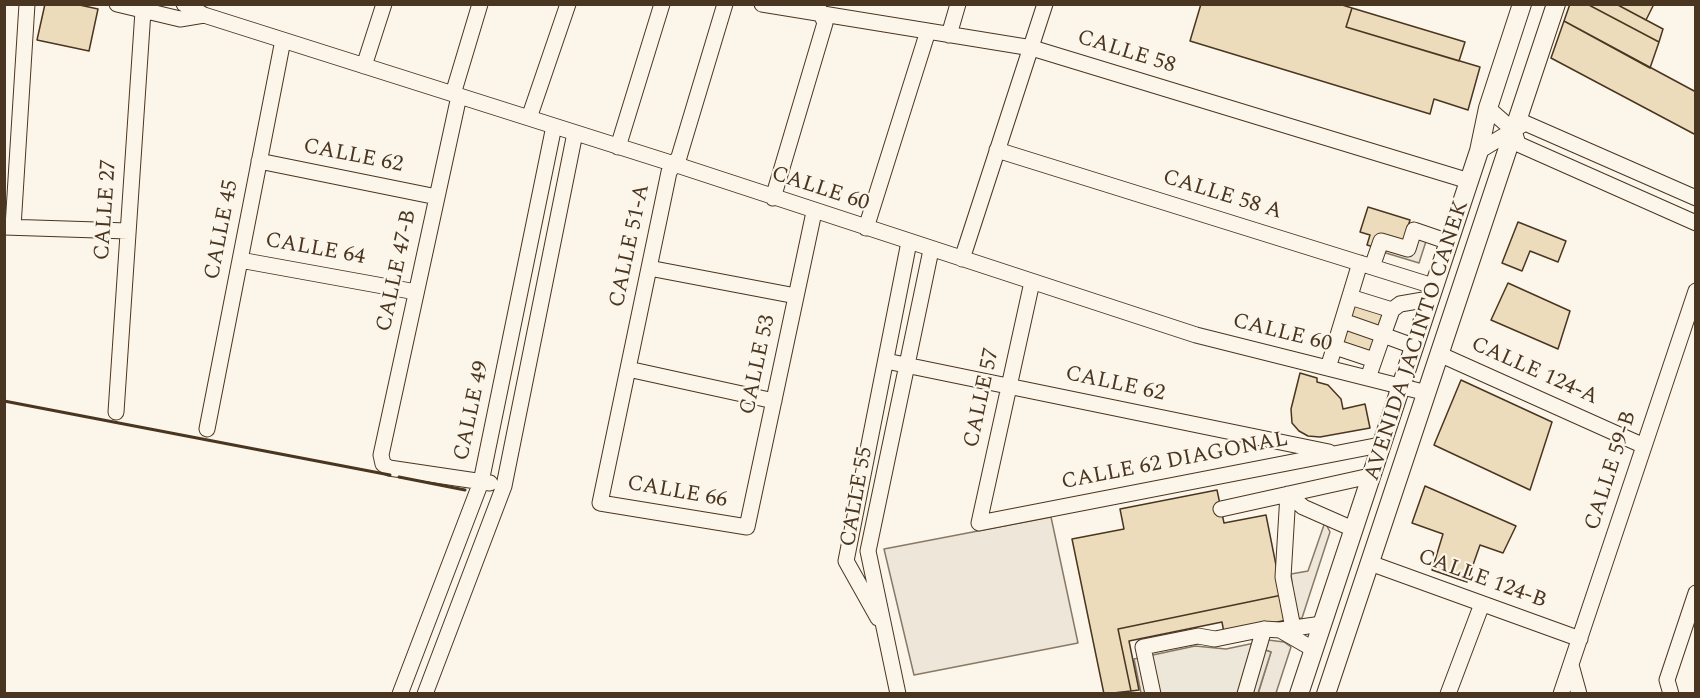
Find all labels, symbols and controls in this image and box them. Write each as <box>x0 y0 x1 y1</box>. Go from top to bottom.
street label: CALLE 58 <box>1074 26 1178 80</box>
street label: CALLE 62 <box>301 134 405 180</box>
street label: CALLE 27 <box>90 159 124 261</box>
street label: CALLE 60 <box>768 162 872 218</box>
street label: CALLE 58 A <box>1159 165 1285 227</box>
street label: CALLE 45 <box>200 178 246 282</box>
street label: CALLE 51-A <box>605 182 657 310</box>
street label: AVENIDA JACINTO CANEK <box>1360 198 1476 484</box>
street label: CALLE 47-B <box>372 208 424 334</box>
street label: CALLE 64 <box>263 228 367 272</box>
street label: CALLE 60 <box>1230 309 1334 359</box>
street label: CALLE 53 <box>736 313 782 417</box>
street label: CALLE 124-A <box>1466 332 1602 412</box>
street label: CALLE 57 <box>960 346 1006 450</box>
street label: CALLE 49 <box>450 359 496 463</box>
street label: CALLE 62 <box>1063 362 1167 408</box>
street label: CALLE 59-B <box>1580 408 1644 534</box>
street label: CALLE 62 DIAGONAL <box>1060 427 1290 497</box>
street label: CALLE 55 <box>836 445 880 549</box>
street label: CALLE 66 <box>625 471 729 515</box>
street label: CALLE 124-B <box>1414 545 1550 615</box>

